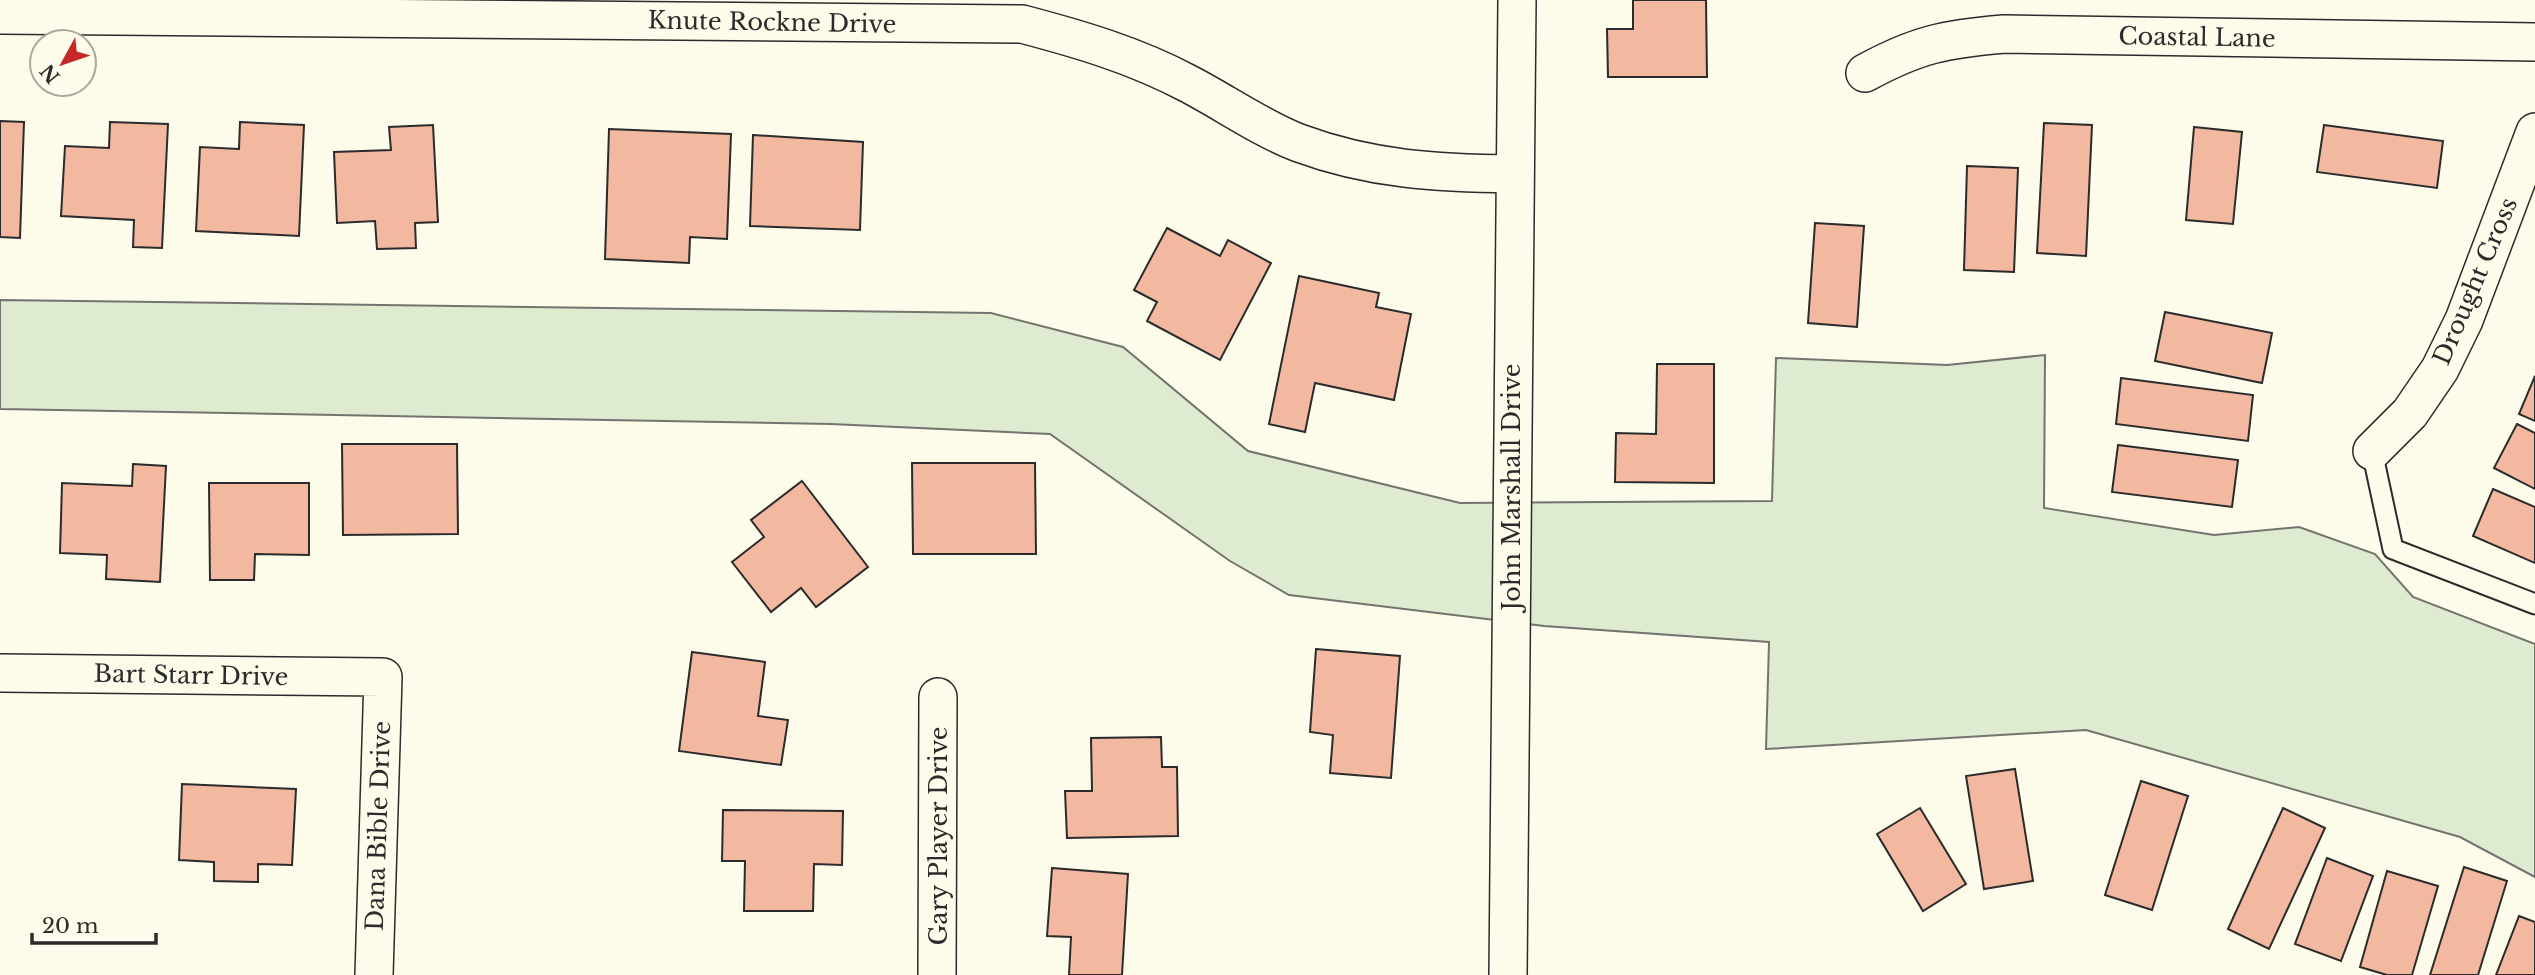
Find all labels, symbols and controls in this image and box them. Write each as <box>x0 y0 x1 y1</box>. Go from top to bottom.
street label: Knute Rockne Drive <box>647 5 897 39</box>
street label: Coastal Lane <box>2118 21 2276 53</box>
north arrow <box>28 28 98 98</box>
text: N <box>36 59 65 88</box>
street label: Drought Cross <box>2427 193 2523 369</box>
street label: John Marshall Drive <box>1497 363 1526 614</box>
street label: Bart Starr Drive <box>93 659 289 691</box>
street label: Dana Bible Drive <box>360 720 396 932</box>
street label: Gary Player Drive <box>924 726 953 946</box>
scale bar <box>32 902 156 946</box>
text: 20 m <box>42 913 99 939</box>

